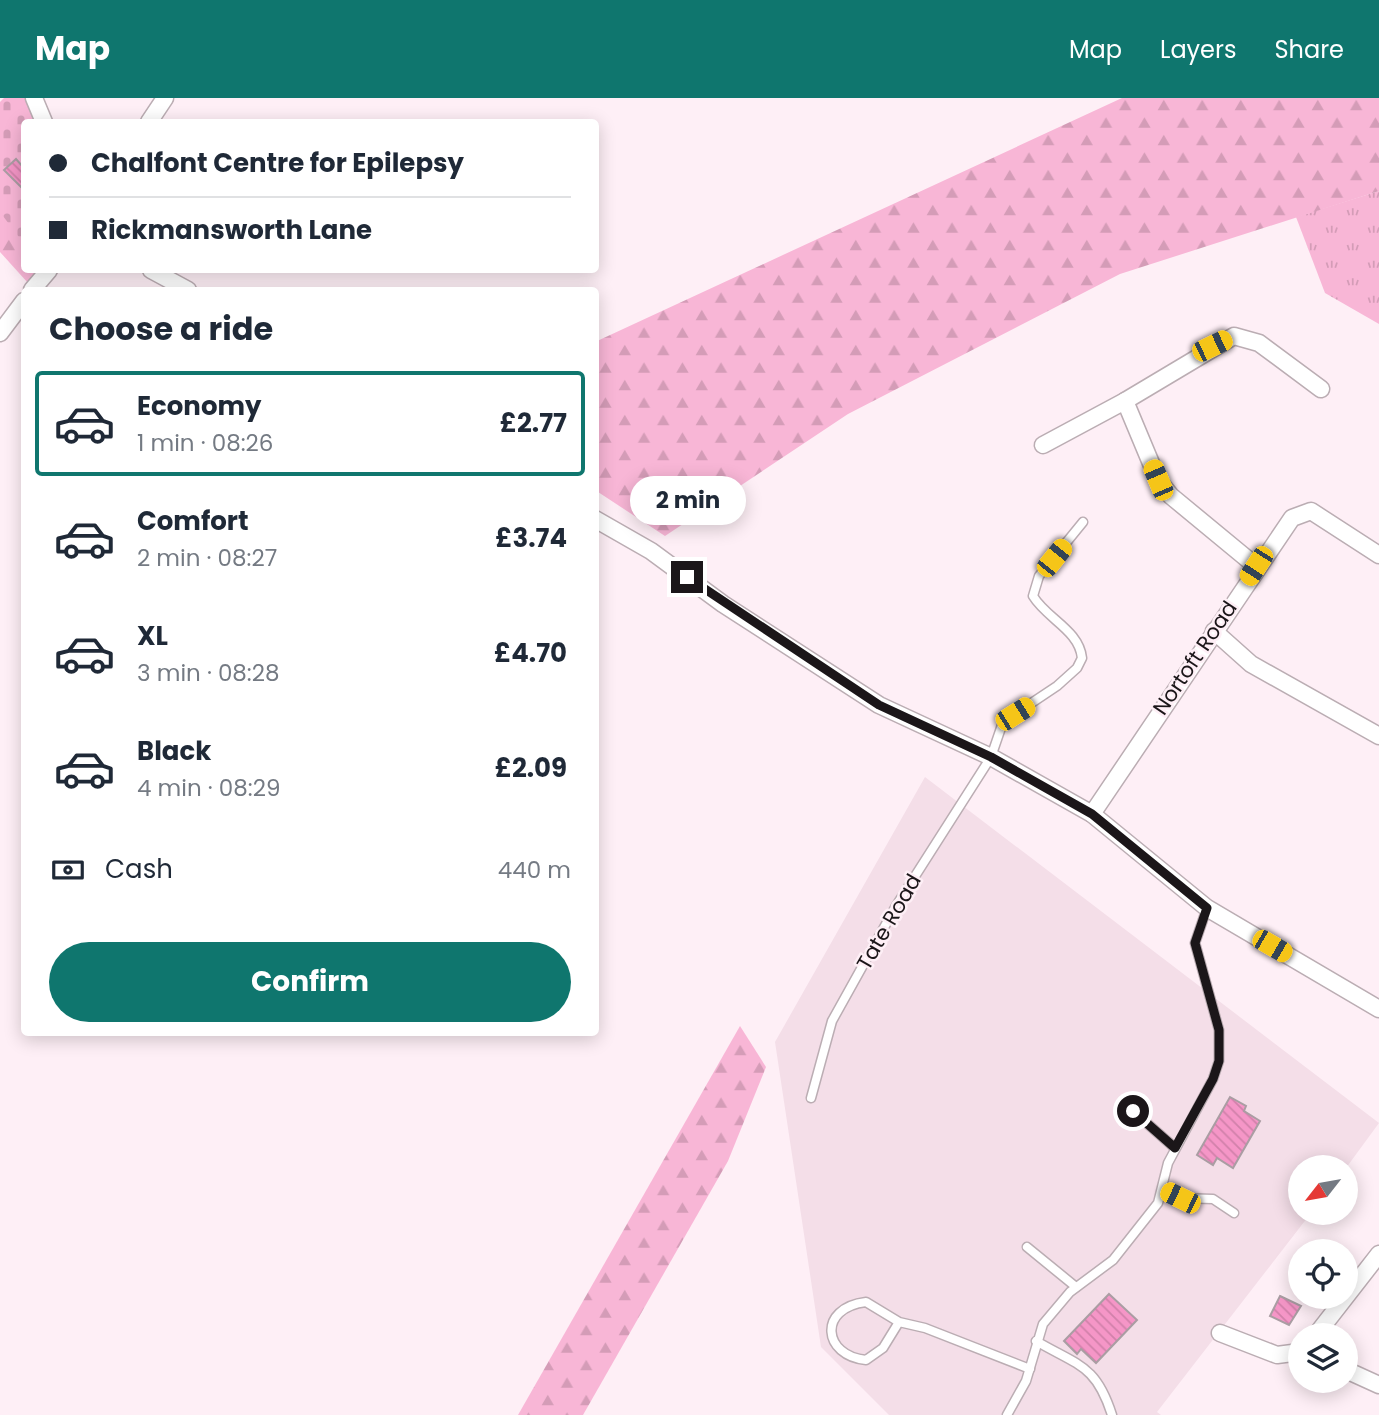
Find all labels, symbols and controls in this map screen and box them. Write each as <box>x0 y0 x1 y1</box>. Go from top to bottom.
text: Map <box>35 25 110 72</box>
text: Map <box>1069 33 1122 66</box>
text: Layers <box>1160 33 1236 66</box>
text: Share <box>1274 33 1344 66</box>
text: Chalfont Centre for Epilepsy <box>91 145 464 181</box>
text: Rickmansworth Lane <box>91 212 372 248</box>
text: Choose a ride <box>49 306 273 351</box>
car <box>1189 327 1236 365</box>
text: Economy <box>137 388 261 424</box>
icon: car <box>53 392 116 455</box>
text: £2.77 <box>500 405 567 441</box>
text: 1 min · 08:26 <box>137 427 273 459</box>
car <box>1141 457 1176 503</box>
callout: 2 min <box>629 476 745 524</box>
text: 2 min <box>656 484 720 516</box>
text: Comfort <box>137 503 249 539</box>
icon: car <box>53 507 116 570</box>
text: £3.74 <box>495 520 567 556</box>
car <box>1033 535 1076 581</box>
text: 2 min · 08:27 <box>137 542 277 574</box>
car <box>1236 543 1277 589</box>
route end <box>671 561 703 593</box>
street label: Nortoft Road <box>1146 595 1243 720</box>
text: XL <box>137 618 168 654</box>
icon: car <box>53 622 116 685</box>
text: £4.70 <box>494 635 567 671</box>
text: 3 min · 08:28 <box>137 657 280 689</box>
car <box>992 694 1039 734</box>
text: Black <box>137 733 211 769</box>
icon: car <box>53 737 116 800</box>
text: £2.09 <box>495 750 567 786</box>
text: 4 min · 08:29 <box>137 772 280 804</box>
icon: cash <box>49 851 87 889</box>
text: Cash <box>105 851 173 887</box>
text: 440 m <box>498 854 571 886</box>
street label: Tate Road <box>849 868 928 975</box>
car <box>1249 926 1296 966</box>
button: Confirm <box>49 942 571 1022</box>
route start <box>1117 1095 1149 1127</box>
north arrow <box>1288 1155 1358 1225</box>
map controls <box>1288 1155 1358 1393</box>
car <box>1157 1179 1204 1217</box>
button: locate <box>1288 1239 1358 1309</box>
button: layers <box>1288 1323 1358 1393</box>

